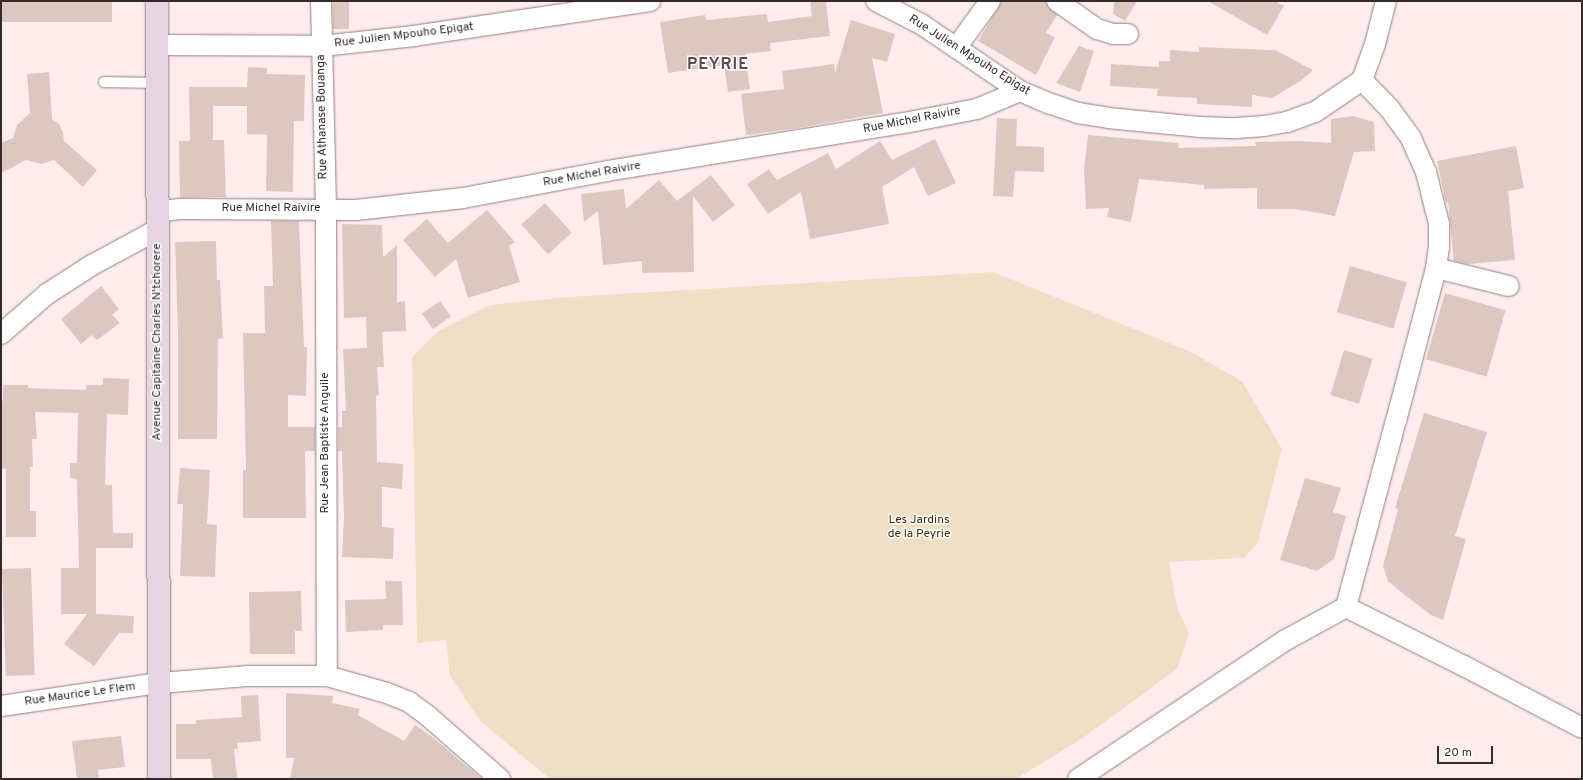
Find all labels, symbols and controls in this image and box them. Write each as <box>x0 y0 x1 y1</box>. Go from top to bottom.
street label: Rue Julien Mpouho Epigat <box>906 13 1032 99</box>
street label: Rue Julien Mpouho Epigat <box>333 20 475 52</box>
street label: Rue Athanase Bouanga <box>315 54 331 180</box>
district label: PEYRIE <box>687 55 749 75</box>
street label: Rue Michel Raivire <box>862 104 962 138</box>
street label: Rue Michel Raivire <box>542 159 642 191</box>
street label: Rue Michel Raivire <box>221 202 321 216</box>
street label: Avenue Capitaine Charles N'tchorere <box>151 243 165 441</box>
street label: Rue Jean Baptiste Anguile <box>319 372 333 514</box>
park label: Les Jardins de la Peyrie <box>888 514 950 542</box>
street label: Rue Maurice Le Flem <box>24 680 136 710</box>
scale bar <box>1439 738 1495 764</box>
text: 20 m <box>1444 745 1472 761</box>

